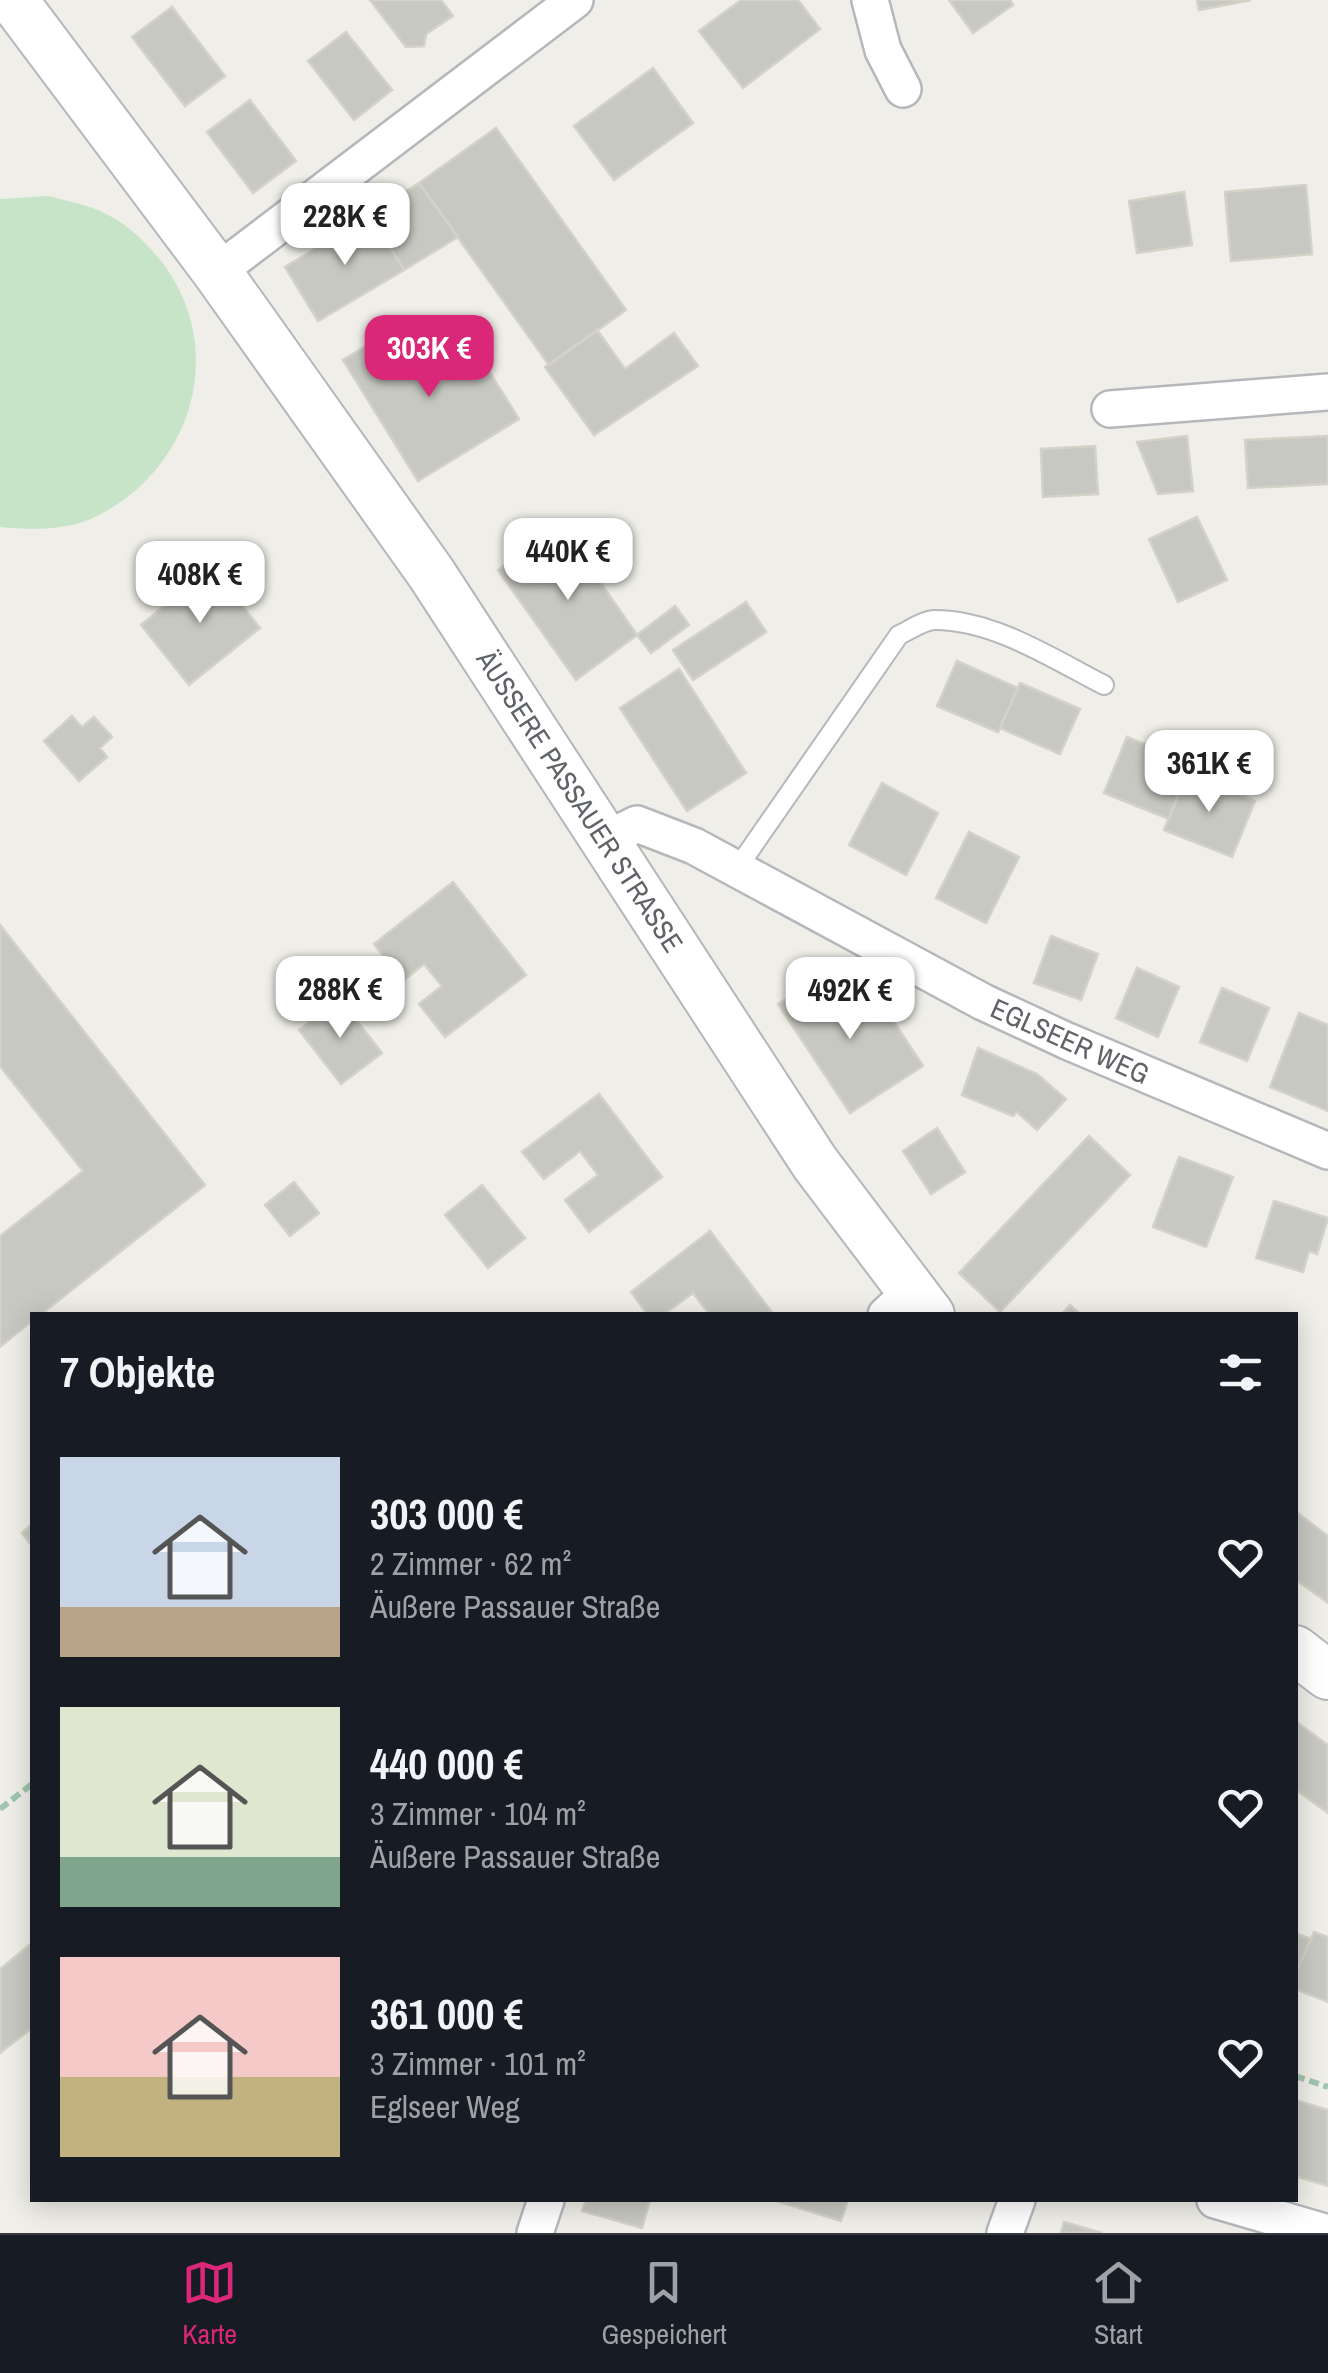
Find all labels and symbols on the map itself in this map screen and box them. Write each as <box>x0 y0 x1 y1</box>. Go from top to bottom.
pin: 228K € <box>264 183 426 268</box>
pin: 303K € <box>348 315 510 400</box>
pin: 440K € <box>487 518 649 603</box>
pin: 408K € <box>119 541 281 626</box>
street label: ÄUSSERE PASSAUER STRASSE <box>467 642 692 959</box>
pin: 361K € <box>1128 730 1290 815</box>
pin: 288K € <box>259 956 421 1041</box>
pin: 492K € <box>769 957 931 1042</box>
street label: EGLSEER WEG <box>985 989 1155 1093</box>

